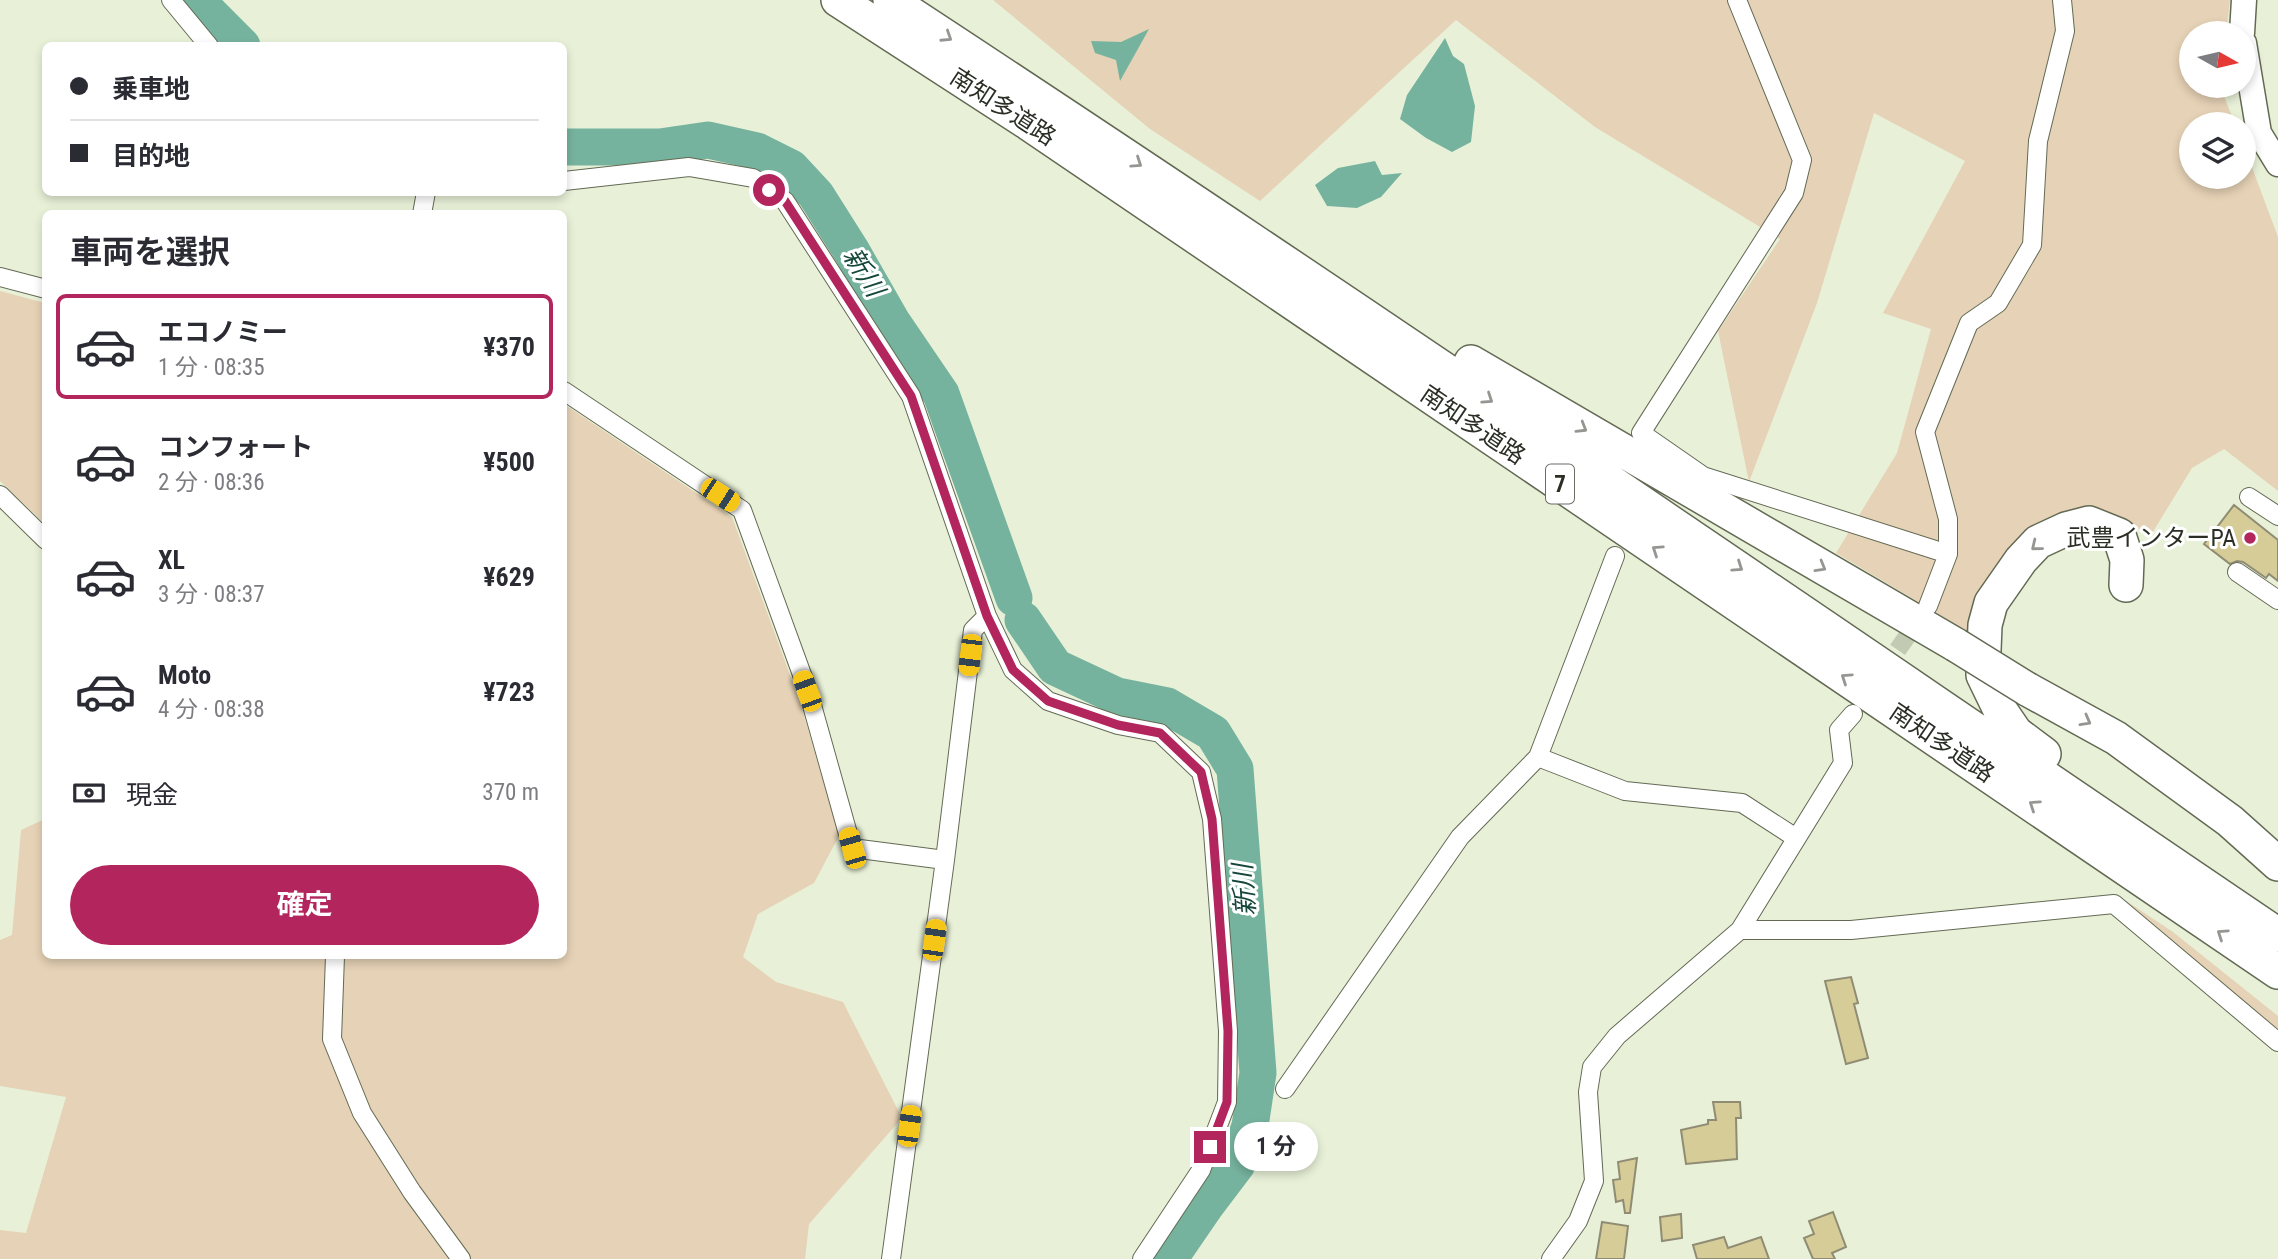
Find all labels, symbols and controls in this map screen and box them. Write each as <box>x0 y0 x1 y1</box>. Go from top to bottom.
north arrow <box>2179 21 2256 98</box>
map controls <box>2179 21 2256 189</box>
one-way arrow <box>939 29 952 42</box>
street label: 南知多道路 <box>945 63 1061 151</box>
text: 乗車地 <box>112 74 190 104</box>
button: layers <box>2179 112 2256 189</box>
text: 目的地 <box>112 141 190 171</box>
one-way arrow <box>1129 155 1142 167</box>
route start <box>753 174 785 206</box>
text: 車両を選択 <box>70 233 230 271</box>
water label: 新川 <box>837 242 892 305</box>
icon: car <box>74 315 137 378</box>
text: エコノミー <box>158 317 288 347</box>
text: ¥370 <box>483 332 535 362</box>
text: 1 分 · 08:35 <box>158 354 265 381</box>
street label: 南知多道路 <box>1415 380 1531 470</box>
one-way arrow <box>1481 391 1494 404</box>
one-way arrow <box>1575 420 1587 433</box>
icon: car <box>74 430 137 493</box>
text: コンフォート <box>158 432 313 462</box>
text: ¥500 <box>483 447 535 477</box>
road number: 7 <box>1546 464 1574 504</box>
text: 2 分 · 08:36 <box>158 469 265 496</box>
car <box>697 475 744 515</box>
place label: 武豊インターPA <box>2066 524 2236 552</box>
marker: 武豊インターPA <box>2242 530 2258 546</box>
one-way arrow <box>2032 538 2044 551</box>
icon: car <box>74 545 137 608</box>
text: XL <box>158 545 185 575</box>
one-way arrow <box>1652 545 1665 558</box>
one-way arrow <box>1730 559 1743 571</box>
one-way arrow <box>1814 559 1826 572</box>
text: ¥629 <box>483 562 535 592</box>
text: 3 分 · 08:37 <box>158 581 265 608</box>
car <box>958 633 983 677</box>
icon: car <box>74 660 137 723</box>
text: Moto <box>158 660 211 690</box>
car <box>790 668 825 714</box>
one-way arrow <box>1840 673 1853 686</box>
text: ¥723 <box>483 677 535 707</box>
text: 4 分 · 08:38 <box>158 696 265 723</box>
street label: 南知多道路 <box>1884 698 2000 788</box>
one-way arrow <box>2079 713 2092 726</box>
icon: cash <box>70 774 108 812</box>
text: 370 m <box>482 779 539 806</box>
text: 現金 <box>126 780 178 810</box>
one-way arrow <box>2029 801 2042 814</box>
car <box>837 825 868 871</box>
water label: 新川 <box>1227 860 1261 917</box>
button: 確定 <box>70 865 539 945</box>
car <box>921 918 948 962</box>
one-way arrow <box>2217 930 2230 942</box>
car <box>896 1104 923 1148</box>
callout: 1 分 <box>1234 1122 1318 1172</box>
route end <box>1194 1131 1226 1163</box>
text: 1 分 <box>1256 1133 1296 1160</box>

